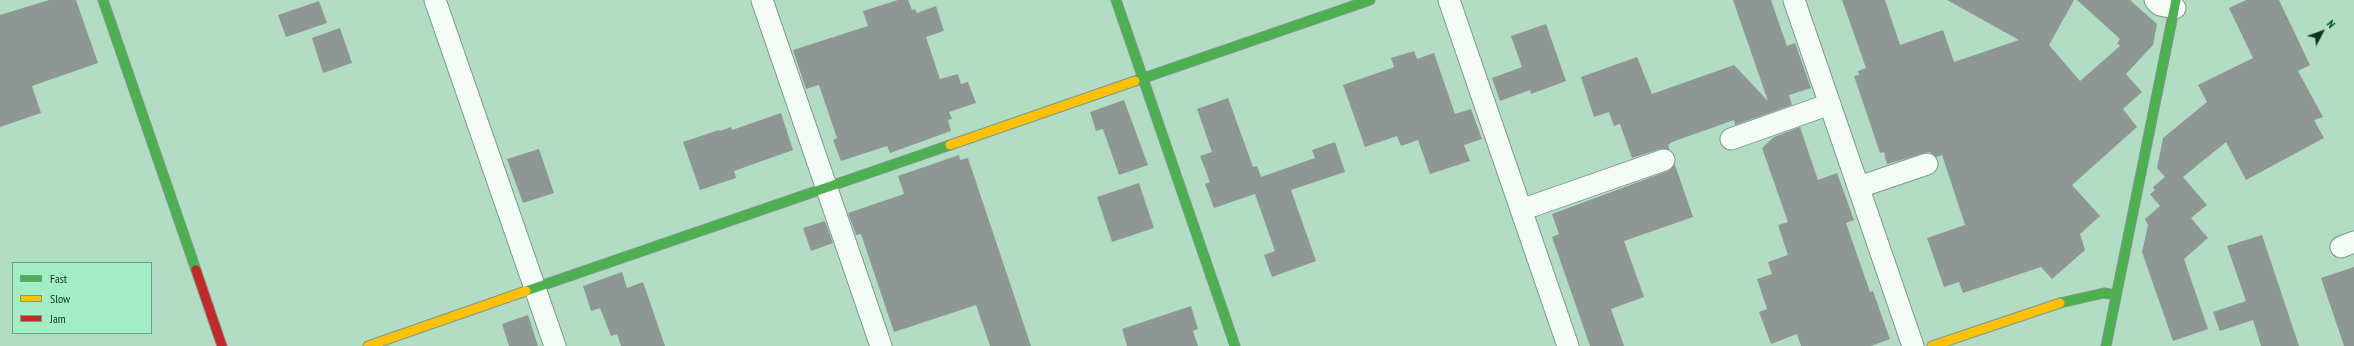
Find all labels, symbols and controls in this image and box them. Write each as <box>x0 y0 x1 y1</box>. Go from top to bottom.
north arrow <box>2302 12 2342 52</box>
text: N <box>2324 17 2338 31</box>
legend <box>12 262 152 334</box>
text: Fast <box>50 271 67 286</box>
text: Slow <box>50 291 70 306</box>
text: Jam <box>50 311 66 326</box>

